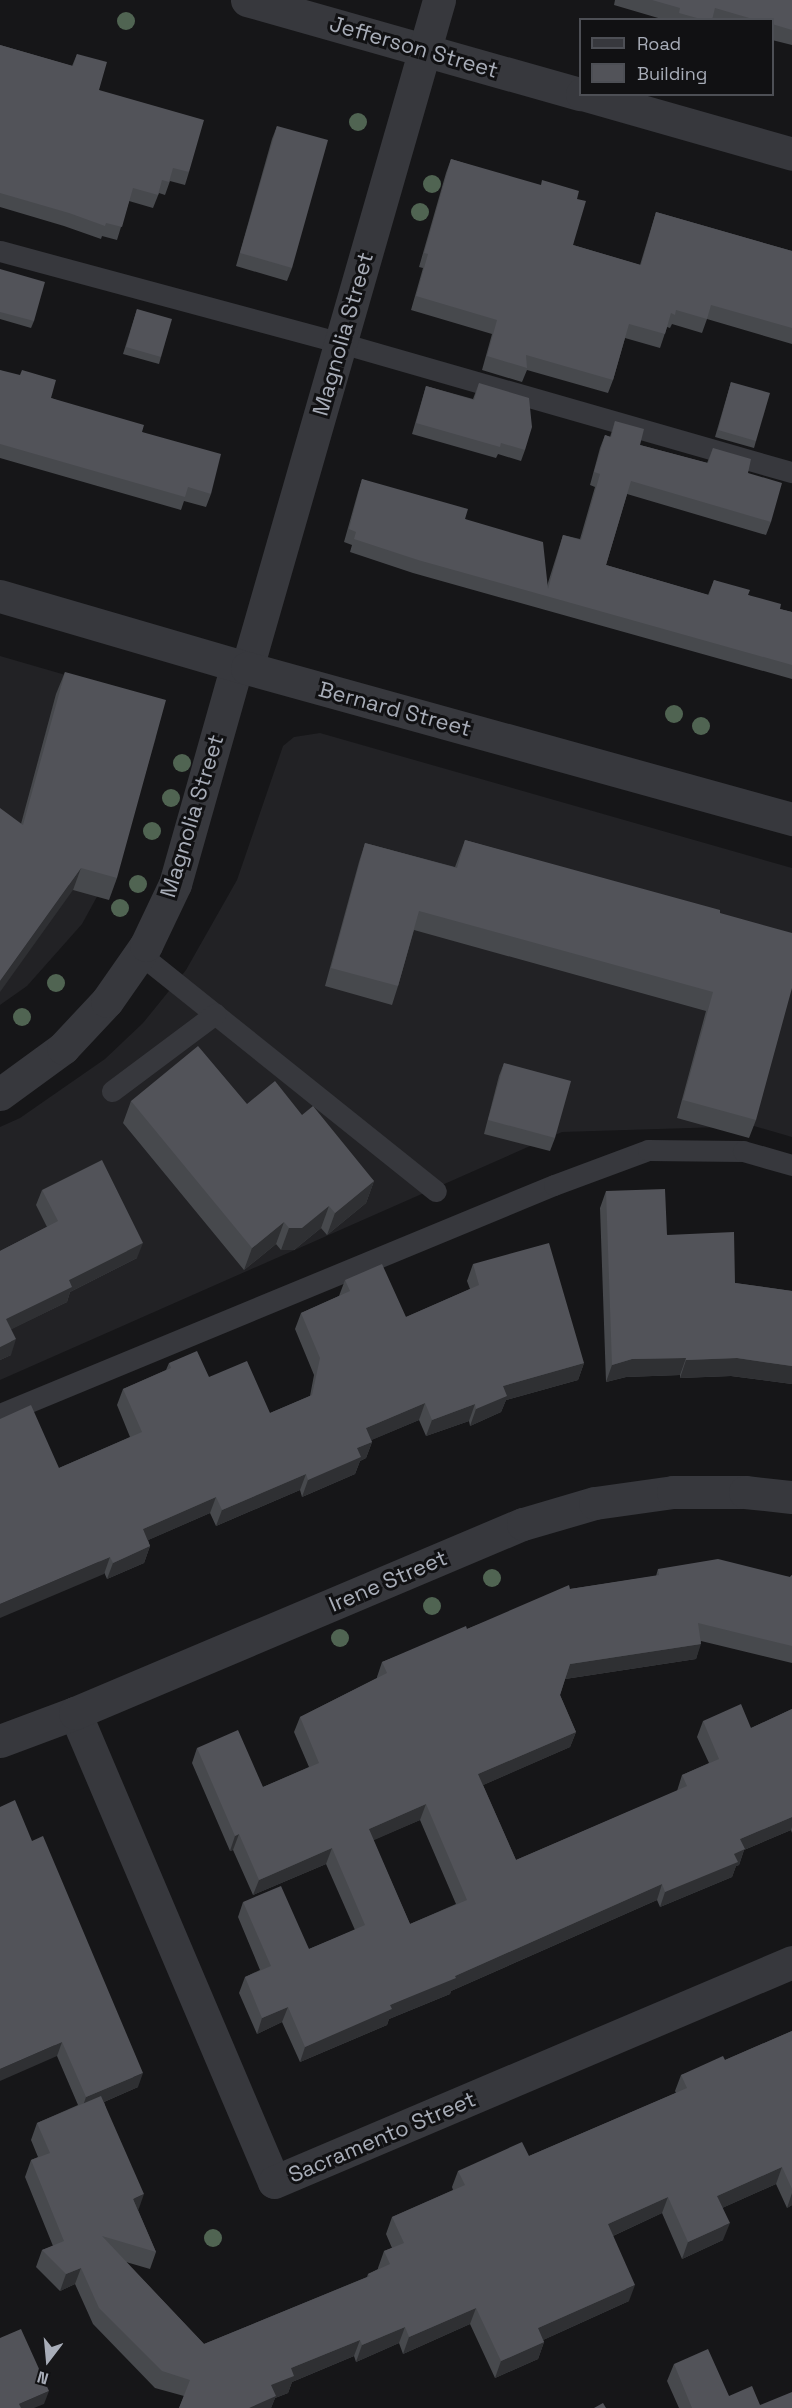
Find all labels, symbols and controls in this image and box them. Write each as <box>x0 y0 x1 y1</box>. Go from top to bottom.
street label: Jefferson Street <box>327 10 501 84</box>
legend <box>579 18 774 96</box>
text: Road <box>637 32 681 55</box>
text: Building <box>637 62 707 85</box>
street label: Magnolia Street <box>307 249 379 419</box>
street label: Bernard Street <box>316 676 474 742</box>
street label: Magnolia Street <box>155 731 229 901</box>
street label: Irene Street <box>325 1544 451 1618</box>
street label: Sacramento Street <box>284 2086 480 2188</box>
north arrow <box>18 2330 78 2390</box>
text: N <box>35 2366 51 2389</box>

